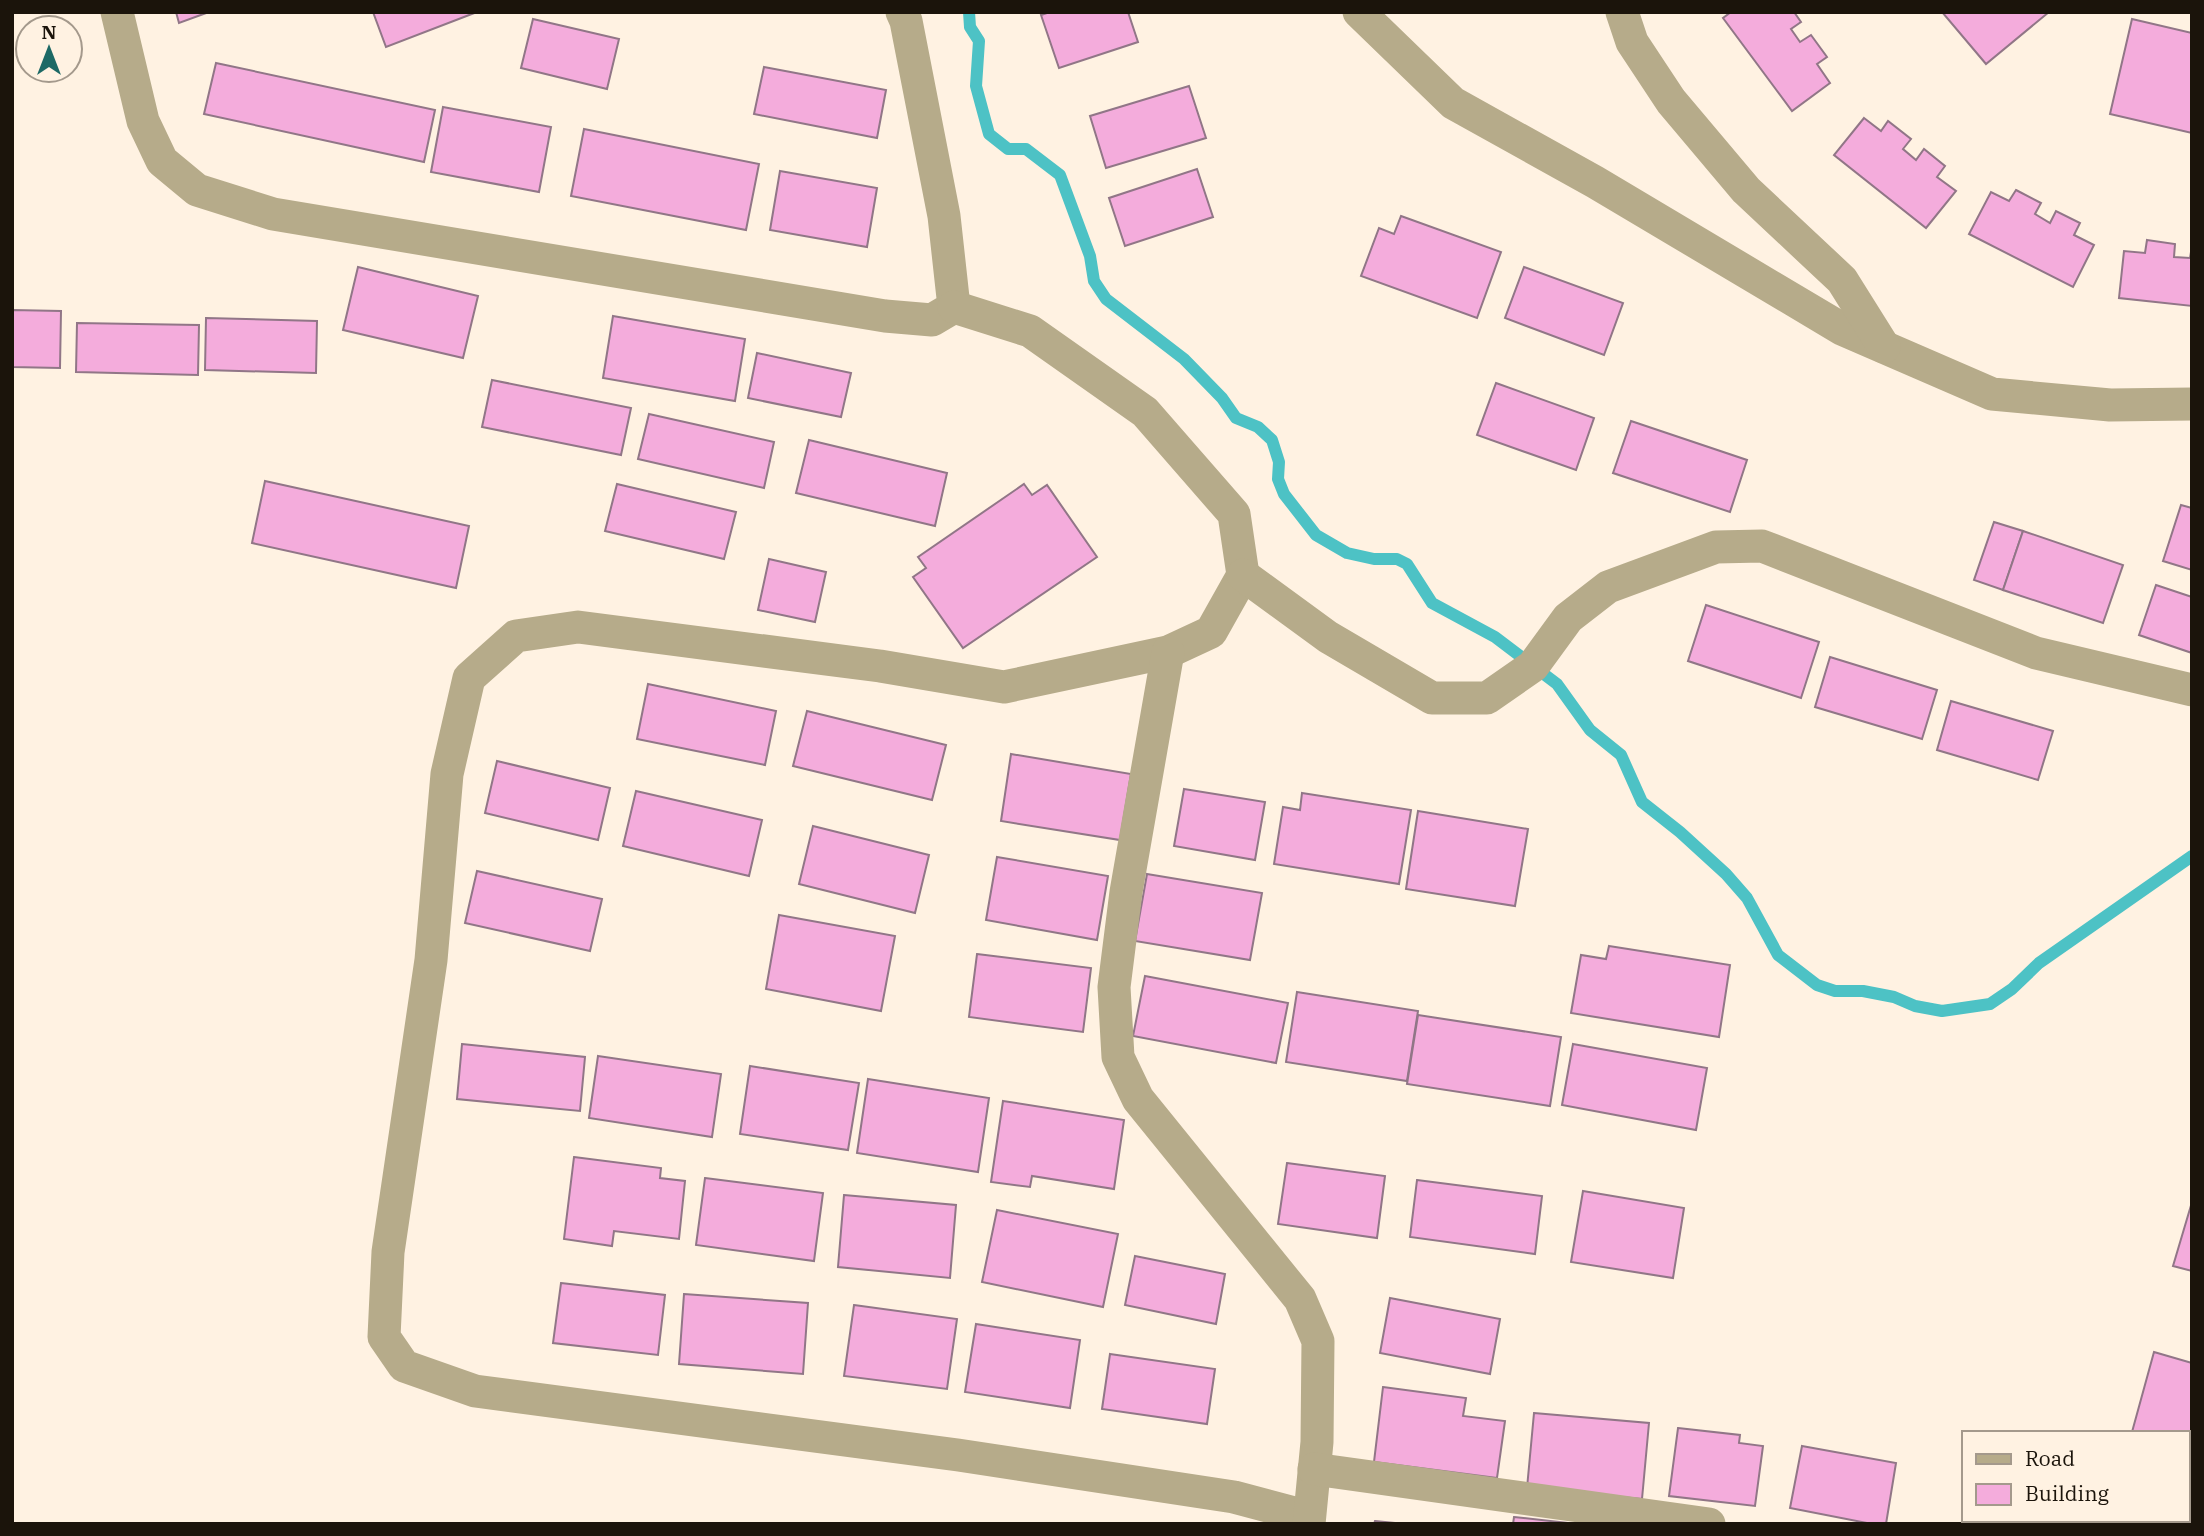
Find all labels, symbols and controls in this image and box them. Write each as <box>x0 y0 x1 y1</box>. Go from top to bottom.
north arrow <box>14 14 84 84</box>
text: N <box>41 20 57 44</box>
legend <box>1962 1431 2190 1522</box>
text: Road <box>2025 1444 2075 1472</box>
text: Building <box>2025 1479 2110 1507</box>

